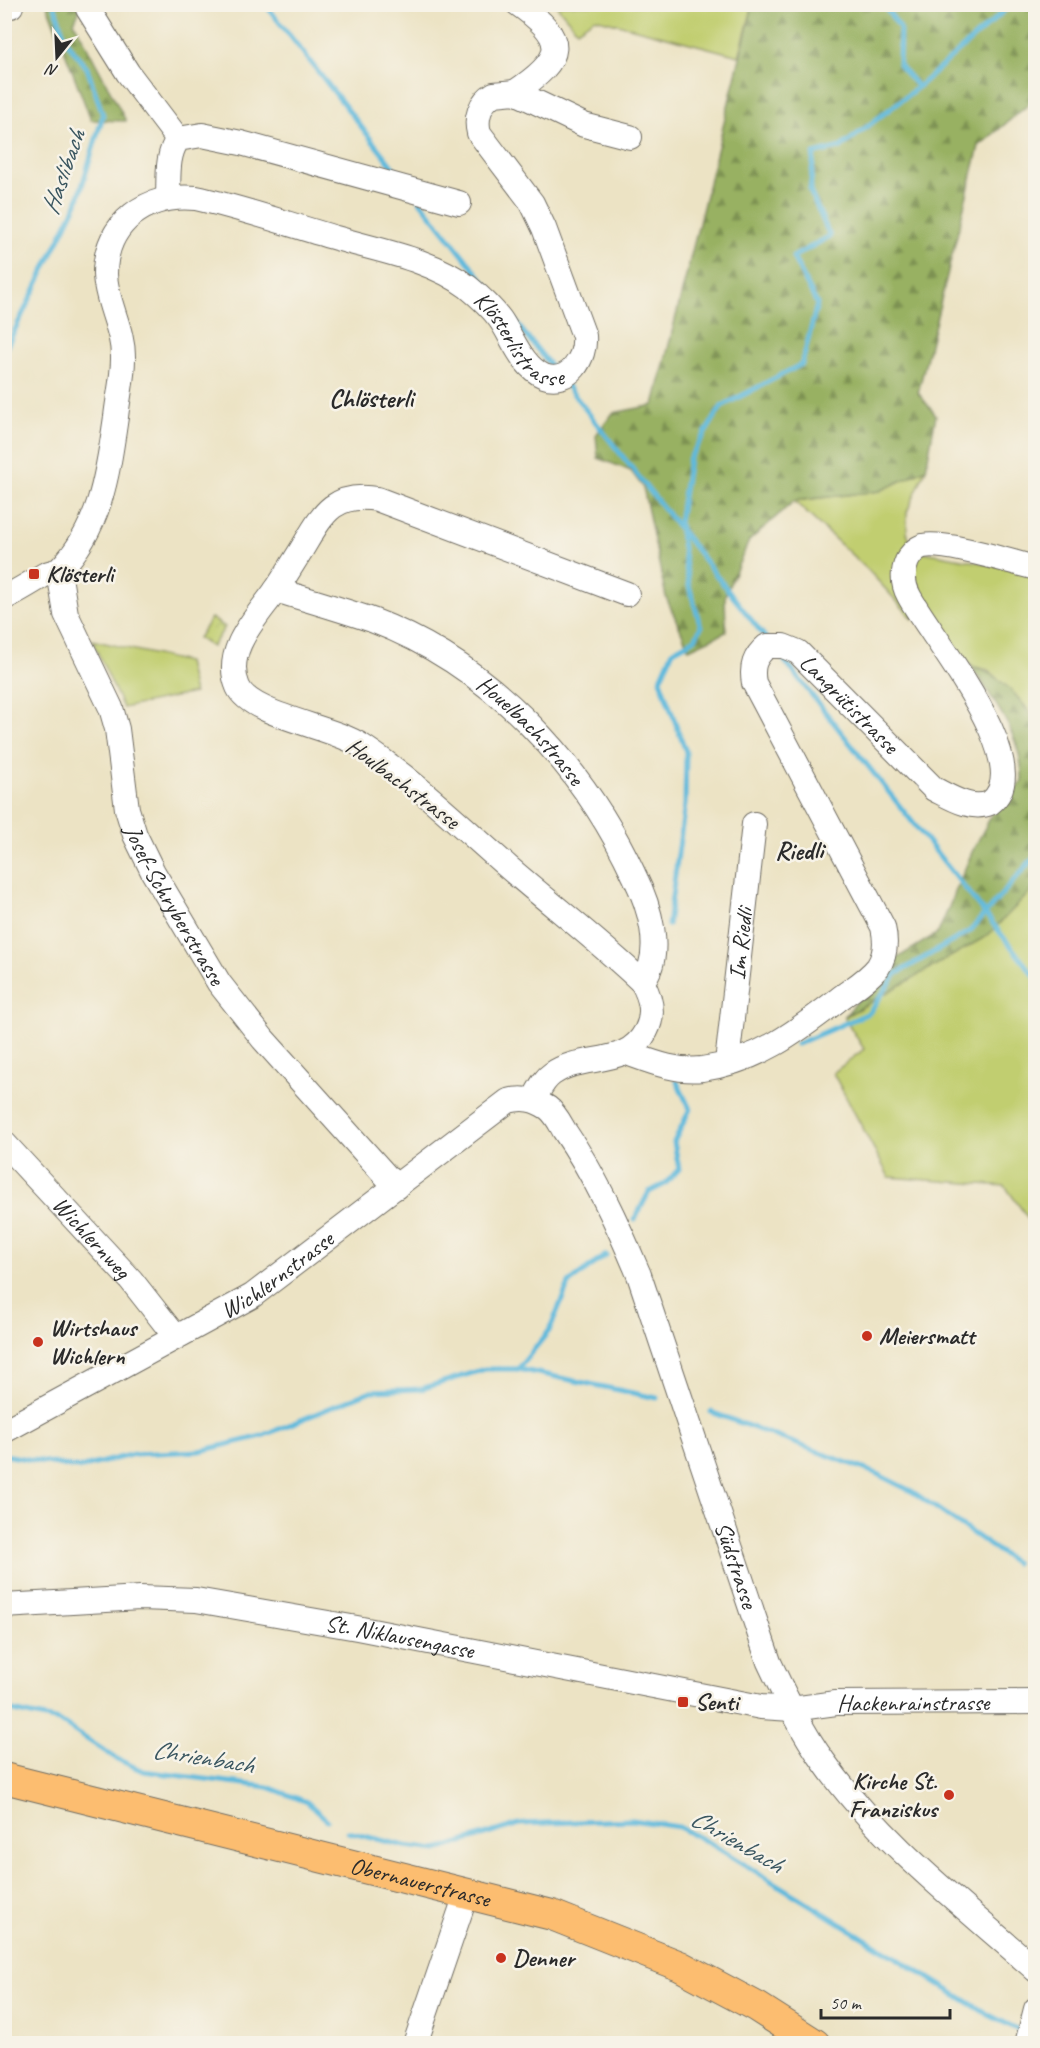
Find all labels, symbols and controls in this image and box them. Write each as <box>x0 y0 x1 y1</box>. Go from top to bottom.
north arrow <box>27 27 87 87</box>
text: N <box>42 58 60 81</box>
water label: Haslibach <box>33 123 93 219</box>
street label: Klösterlistrasse <box>468 285 569 393</box>
district label: Chlösterli <box>329 382 416 415</box>
place label: Klösterli <box>46 559 116 589</box>
marker: Klösterli <box>27 567 41 581</box>
street label: Langrütistrasse <box>793 648 907 762</box>
street label: Houelbachstrasse <box>471 669 592 793</box>
street label: Houlbachstrasse <box>340 731 468 837</box>
street label: Josef-Schryberstrasse <box>118 821 233 993</box>
district label: Riedli <box>775 834 827 867</box>
street label: Im Riedli <box>722 903 760 981</box>
street label: Wichlernweg <box>46 1190 138 1286</box>
street label: Wichlernstrasse <box>215 1223 341 1325</box>
place label: Wirtshaus Wichlern <box>50 1313 139 1371</box>
place label: Meiersmatt <box>879 1321 978 1351</box>
marker: Meiersmatt <box>860 1329 874 1343</box>
marker: Wirtshaus Wichlern <box>31 1335 45 1349</box>
street label: Südstrasse <box>708 1518 766 1614</box>
street label: St. Niklausengasse <box>323 1608 478 1666</box>
place label: Senti <box>695 1687 741 1717</box>
street label: Hackenrainstrasse <box>837 1687 992 1718</box>
marker: Senti <box>676 1695 690 1709</box>
water label: Chrienbach <box>150 1733 258 1782</box>
place label: Kirche St. Franziskus <box>849 1766 940 1824</box>
marker: Kirche St. Franziskus <box>942 1788 956 1802</box>
water label: Chrienbach <box>685 1801 791 1882</box>
street label: Obernauerstrasse <box>347 1850 495 1914</box>
place label: Denner <box>513 1943 576 1973</box>
marker: Denner <box>494 1951 508 1965</box>
scale bar <box>821 1982 950 2020</box>
text: 50 m <box>830 1992 863 2014</box>

